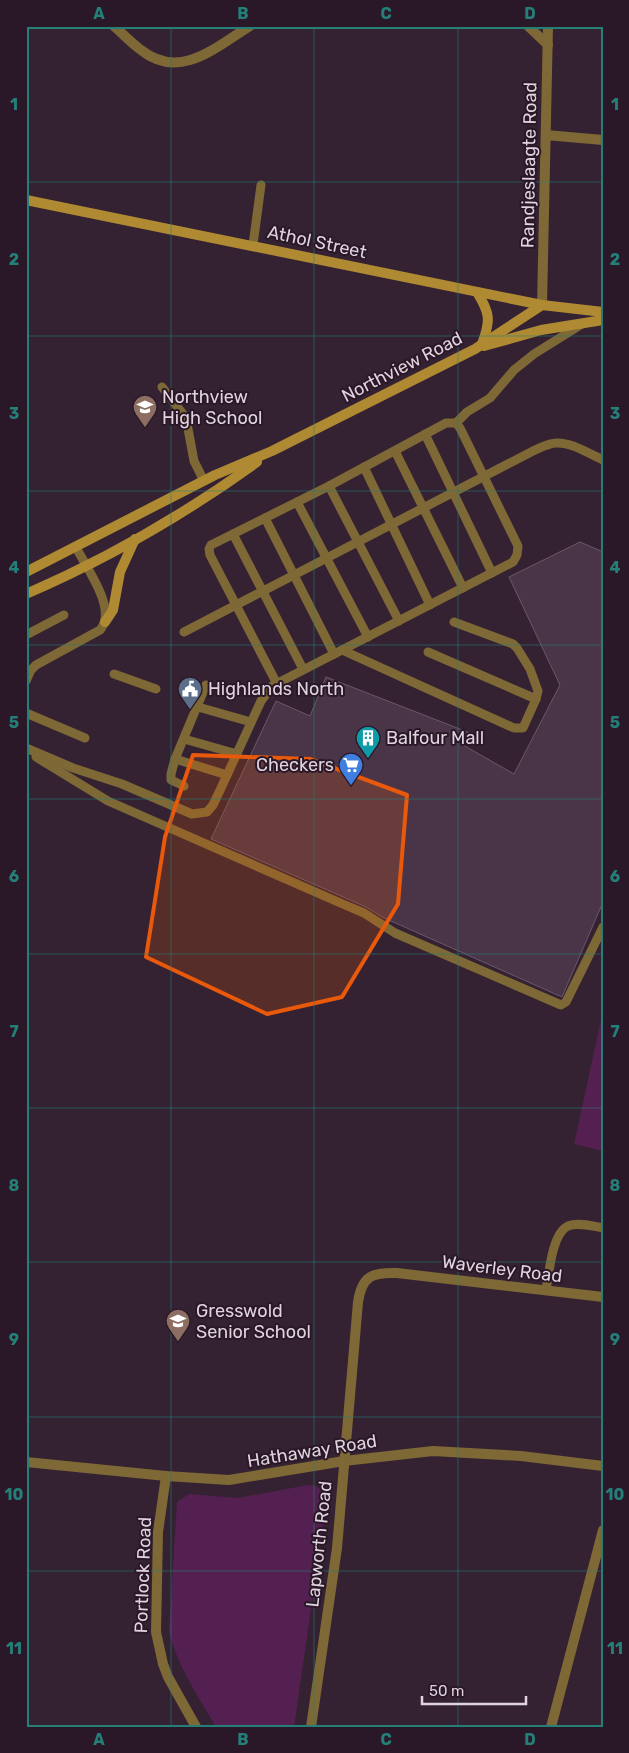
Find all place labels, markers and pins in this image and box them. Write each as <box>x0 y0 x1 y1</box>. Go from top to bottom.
place label: Northview High School <box>162 386 262 429</box>
school or university icon: Northview High School <box>132 394 158 428</box>
public building icon: Highlands North <box>177 676 203 710</box>
place label: Highlands North <box>208 678 344 700</box>
building icon: Balfour Mall <box>355 725 381 759</box>
place label: Balfour Mall <box>386 727 484 749</box>
supermarket icon: Checkers <box>338 752 364 786</box>
place label: Checkers <box>256 754 334 776</box>
place label: Gresswold Senior School <box>196 1300 311 1343</box>
school or university icon: Gresswold Senior School <box>165 1308 191 1342</box>

